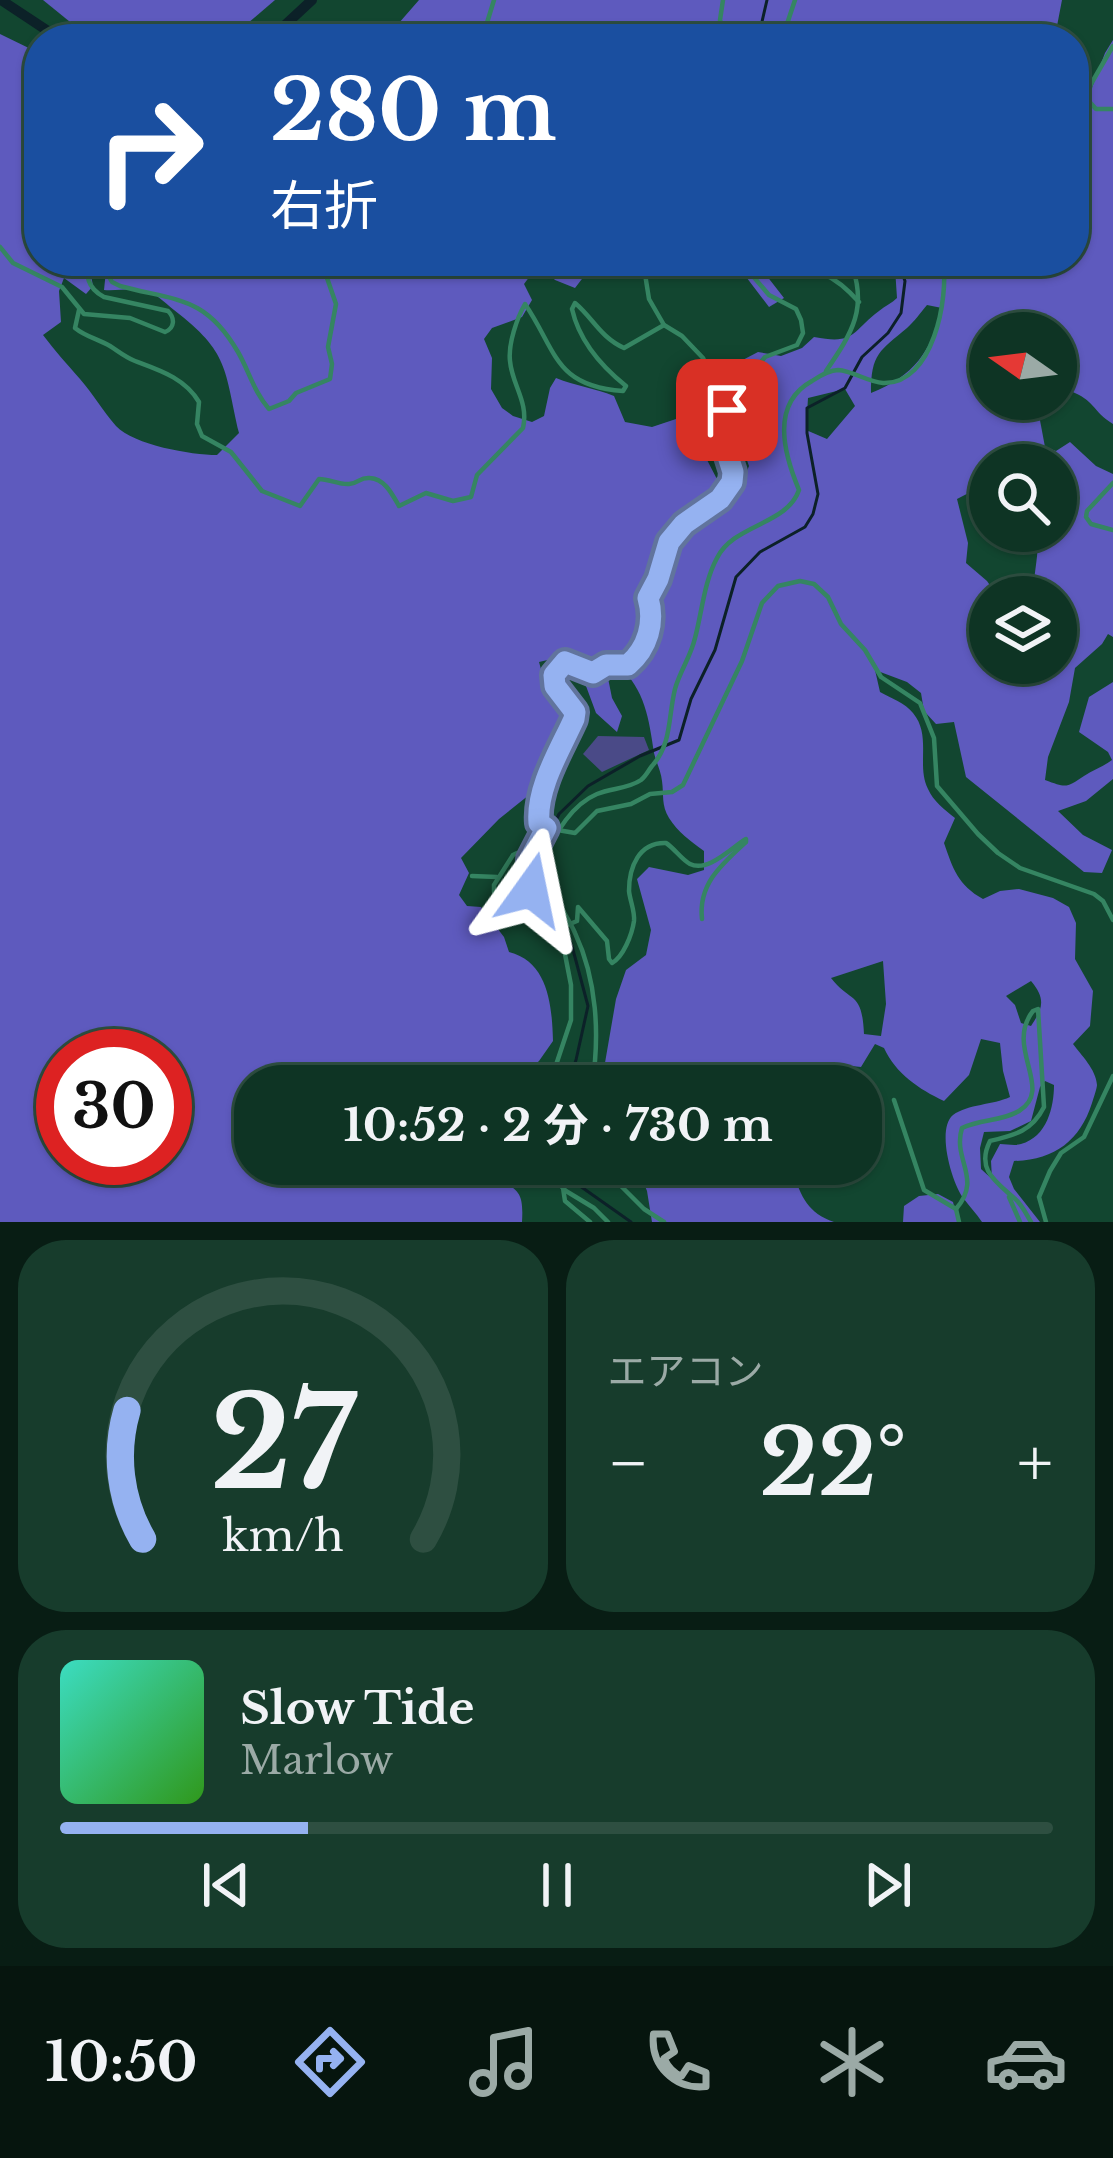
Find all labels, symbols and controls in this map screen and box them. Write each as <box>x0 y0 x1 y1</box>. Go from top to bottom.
text: 280 m <box>270 59 557 163</box>
icon: right <box>72 72 228 228</box>
text: 右折 <box>270 173 378 240</box>
north arrow <box>969 312 1077 420</box>
map controls <box>969 312 1077 684</box>
pin <box>676 359 778 461</box>
icon: arrive <box>694 377 760 443</box>
button: search <box>969 444 1077 552</box>
button: layers <box>969 576 1077 684</box>
position arrow <box>468 827 594 953</box>
speed limit sign: 30 <box>36 1029 192 1185</box>
text: 10:52 · 2 分 · 730 m <box>343 1097 773 1153</box>
text: エアコン <box>608 1347 764 1396</box>
text: 27 <box>210 1367 357 1522</box>
text: 22° <box>759 1408 907 1519</box>
text: − <box>608 1422 649 1504</box>
text: + <box>1017 1422 1053 1504</box>
text: km/h <box>222 1509 344 1563</box>
text: Slow Tide <box>240 1680 475 1736</box>
text: Marlow <box>240 1736 393 1785</box>
icon: previous <box>193 1852 259 1918</box>
icon: pause <box>524 1852 590 1918</box>
icon: next <box>855 1852 921 1918</box>
icon: directions <box>288 2020 372 2104</box>
icon: music <box>462 2020 546 2104</box>
icon: phone <box>636 2020 720 2104</box>
icon: climate <box>810 2020 894 2104</box>
icon: car <box>984 2020 1068 2104</box>
text: 10:50 <box>45 2029 198 2096</box>

